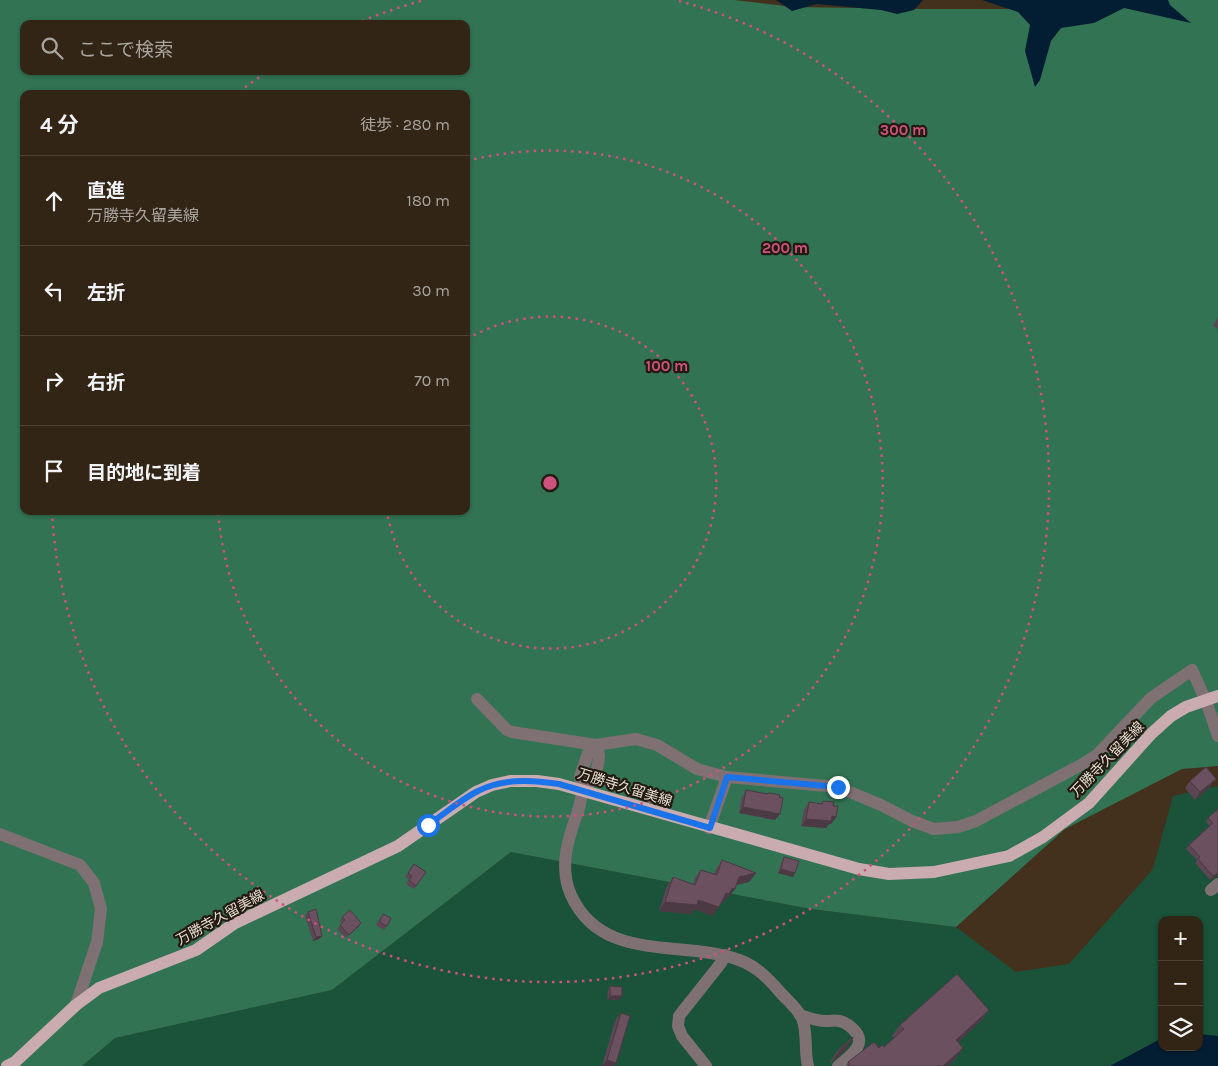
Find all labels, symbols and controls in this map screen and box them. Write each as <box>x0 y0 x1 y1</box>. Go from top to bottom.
search box <box>20 20 470 75</box>
icon: search <box>38 34 66 62</box>
text: ここで検索 <box>78 39 173 61</box>
text: 4 分 <box>40 113 79 137</box>
text: 徒歩 · 280 m <box>360 115 450 134</box>
text: 300 m <box>880 121 926 139</box>
text: 直進 <box>87 180 125 202</box>
icon: ahead <box>40 187 68 215</box>
text: 180 m <box>407 191 450 210</box>
text: 万勝寺久留美線 <box>87 206 199 225</box>
text: 200 m <box>762 239 808 257</box>
icon: left <box>40 277 68 305</box>
text: 30 m <box>412 281 450 300</box>
text: 左折 <box>87 282 125 304</box>
text: 100 m <box>646 357 688 375</box>
icon: right <box>40 367 68 395</box>
text: 70 m <box>414 371 450 390</box>
text: 右折 <box>87 372 125 394</box>
icon: arrive <box>40 457 68 485</box>
text: 目的地に到着 <box>87 462 201 484</box>
centre of rings <box>541 474 559 492</box>
street label: 万勝寺久留美線 <box>1067 718 1148 800</box>
street label: 万勝寺久留美線 <box>576 765 674 810</box>
route end <box>827 776 850 799</box>
route start <box>417 814 440 837</box>
street label: 万勝寺久留美線 <box>173 886 267 949</box>
map controls <box>1158 916 1203 1051</box>
button: + <box>1158 916 1203 961</box>
button: − <box>1158 961 1203 1006</box>
button: layers <box>1158 1006 1203 1051</box>

